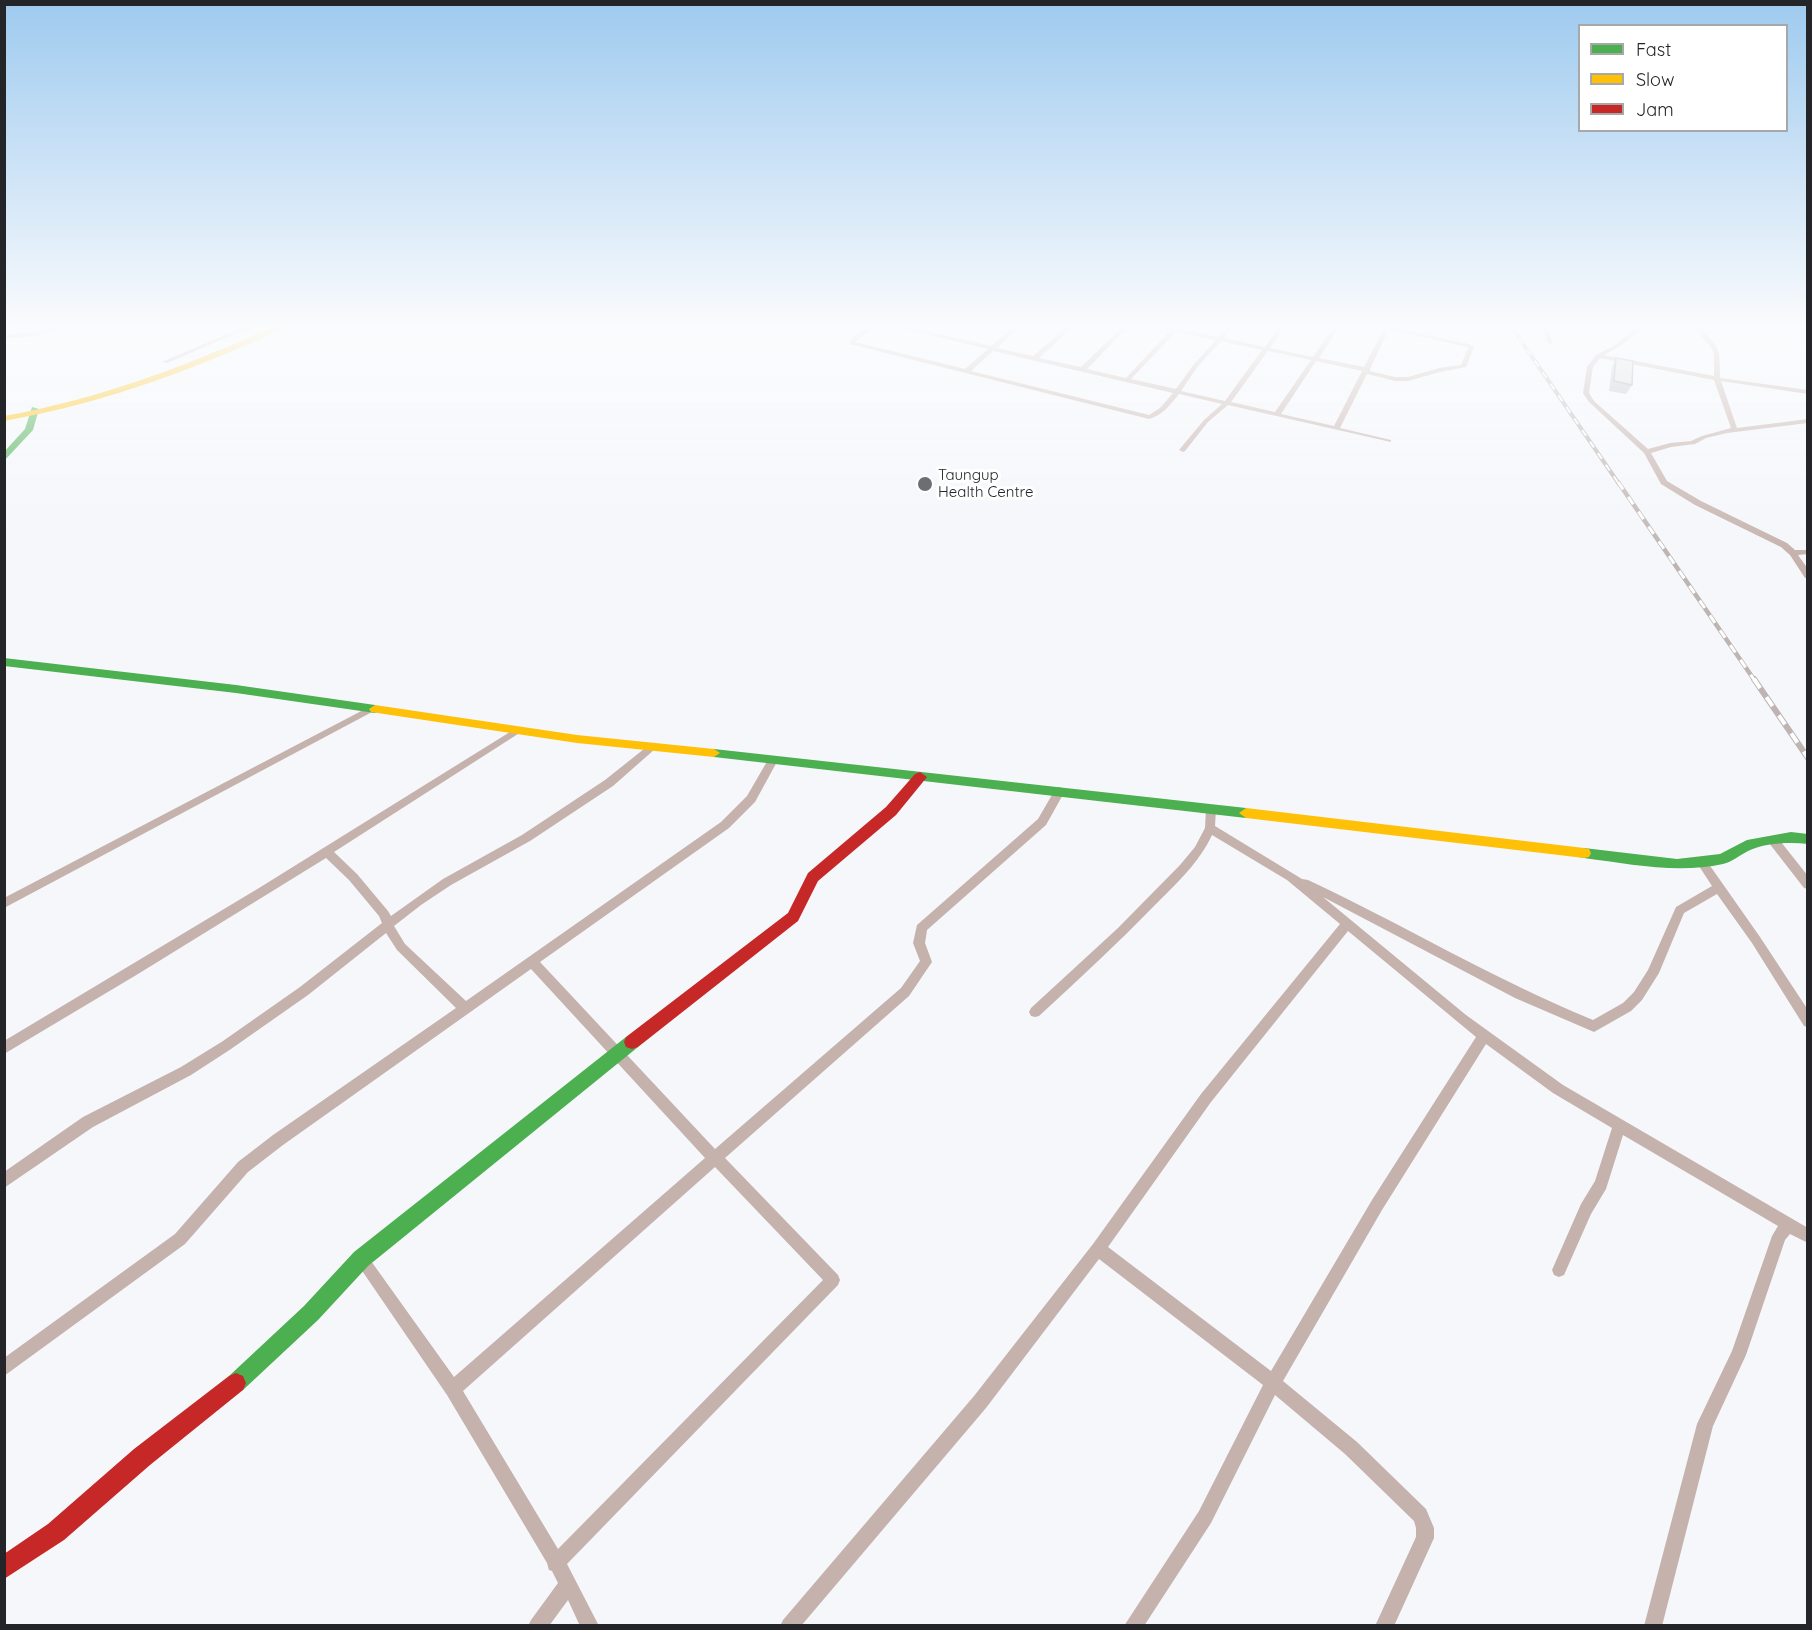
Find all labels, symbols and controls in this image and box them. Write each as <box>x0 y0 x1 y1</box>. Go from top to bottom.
legend <box>1578 24 1788 132</box>
text: Fast <box>1636 38 1671 61</box>
text: Slow <box>1636 68 1674 91</box>
text: Jam <box>1636 98 1674 121</box>
place label: Taungup Health Centre <box>938 466 1033 501</box>
marker: Taungup Health Centre <box>916 475 934 493</box>

